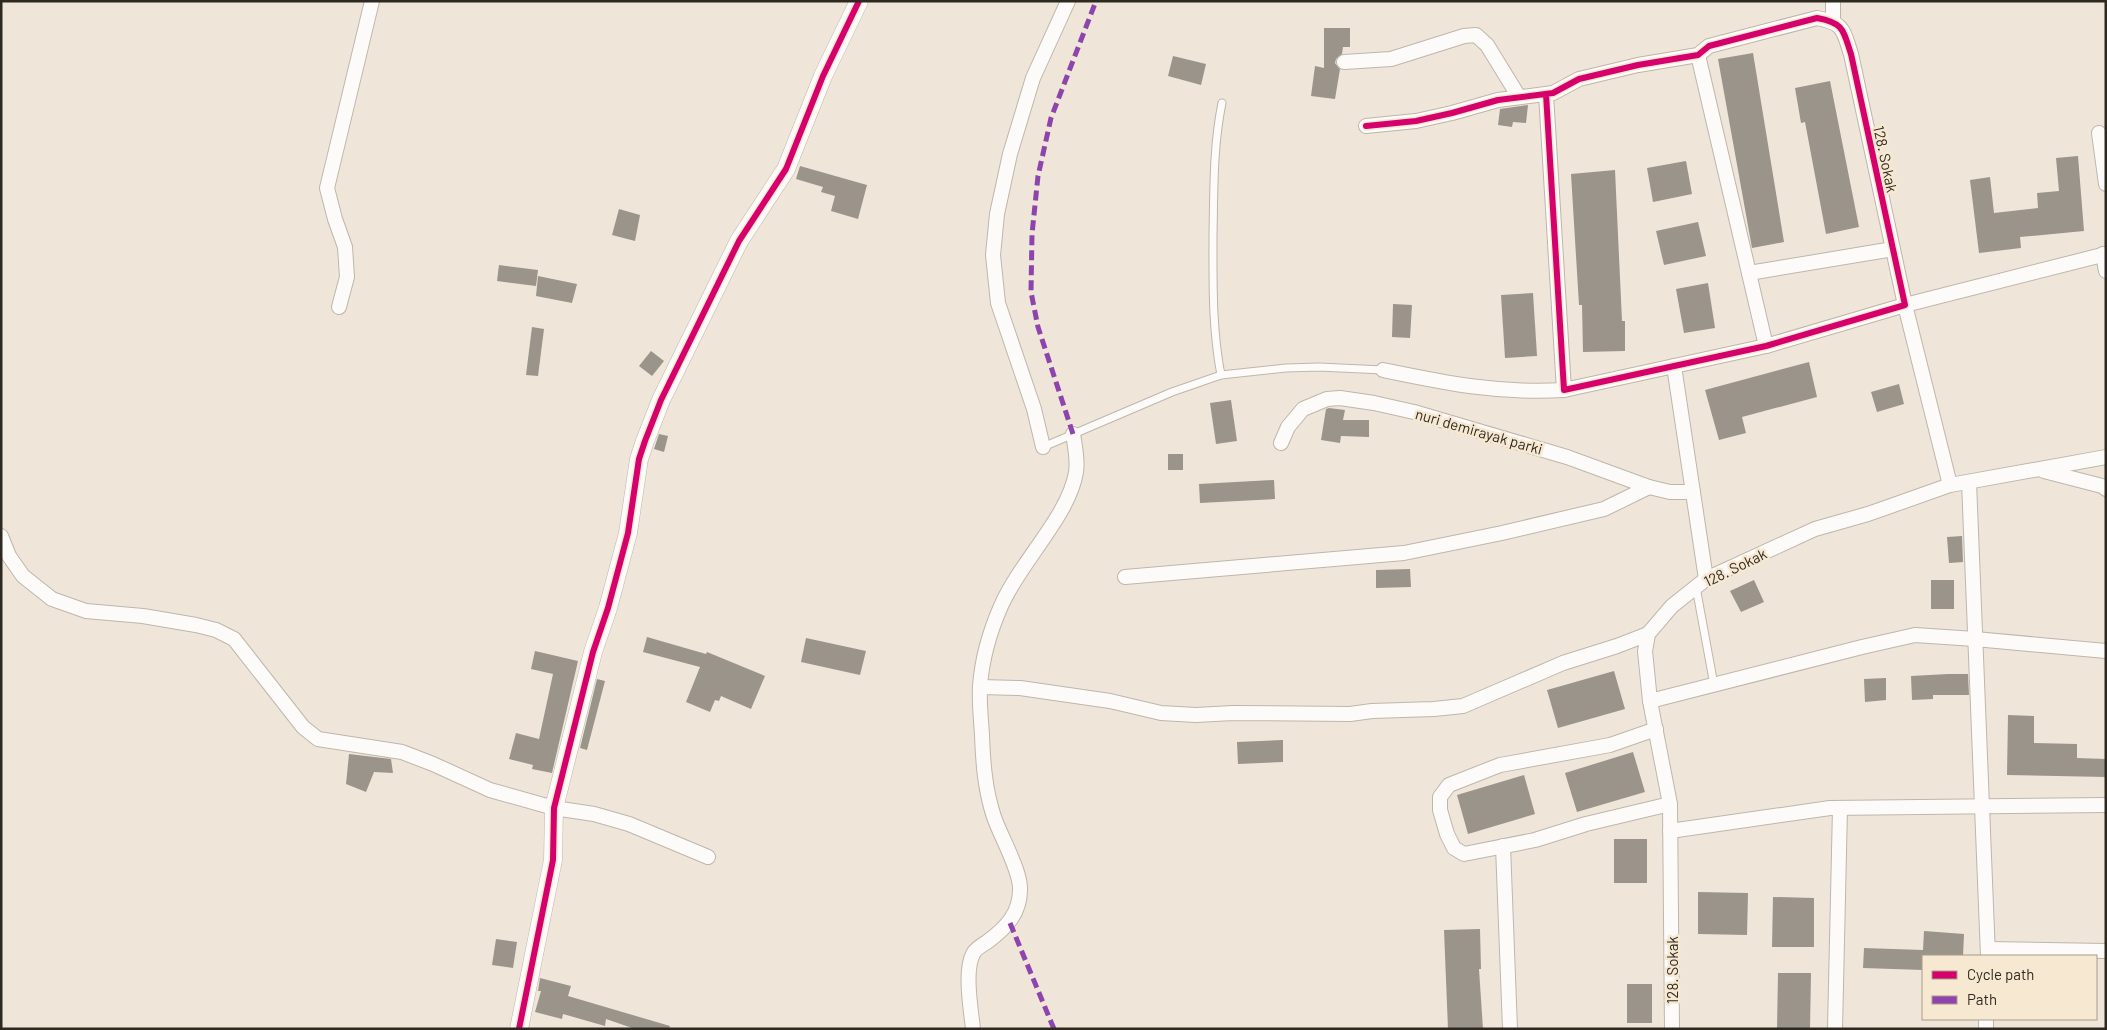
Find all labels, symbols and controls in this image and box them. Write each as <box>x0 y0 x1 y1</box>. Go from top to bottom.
street label: 128. Sokak <box>1870 124 1902 194</box>
street label: nuri demirayak parki <box>1413 404 1545 458</box>
street label: 128. Sokak <box>1701 544 1770 590</box>
street label: 128. Sokak <box>1663 936 1681 1004</box>
legend <box>1922 955 2097 1020</box>
text: Cycle path <box>1967 965 2034 983</box>
text: Path <box>1967 990 1997 1008</box>

